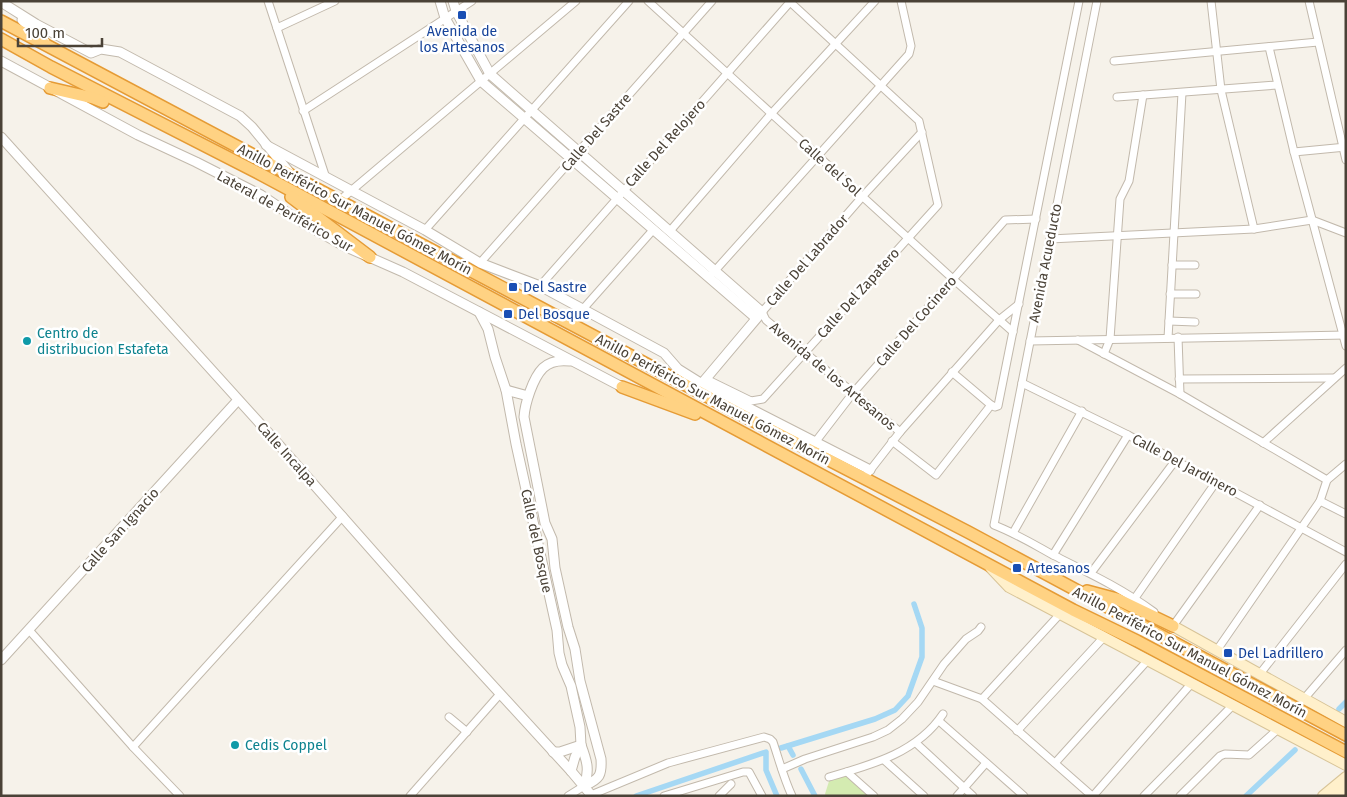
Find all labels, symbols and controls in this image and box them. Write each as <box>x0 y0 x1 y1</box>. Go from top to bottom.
marker: Avenida de los Artesanos <box>456 9 468 21</box>
scale bar <box>18 15 101 47</box>
place label: Avenida de los Artesanos <box>419 23 505 56</box>
text: 100 m <box>25 24 65 42</box>
street label: Calle Del Sastre <box>558 90 635 175</box>
street label: Calle Del Relojero <box>622 96 709 191</box>
street label: Calle del Sol <box>795 135 864 200</box>
street label: Anillo Periférico Sur Manuel Gómez Morín <box>235 140 475 279</box>
street label: Lateral de Periférico Sur <box>214 167 356 256</box>
street label: Avenida Acueducto <box>1026 202 1065 324</box>
street label: Calle Del Labrador <box>763 210 852 310</box>
street label: Calle Del Zapatero <box>813 245 903 342</box>
street label: Calle Del Cocinero <box>872 273 960 370</box>
place label: Del Sastre <box>523 279 587 296</box>
marker: Del Sastre <box>507 281 519 293</box>
place label: Del Bosque <box>518 306 590 323</box>
marker: Del Bosque <box>502 308 514 320</box>
street label: Avenida de los Artesanos <box>766 319 900 434</box>
place label: Centro de distribucion Estafeta <box>37 325 169 358</box>
street label: Anillo Periférico Sur Manuel Gómez Morín <box>593 330 833 469</box>
marker: Centro de distribucion Estafeta <box>21 335 33 347</box>
street label: Calle Incalpa <box>253 419 320 490</box>
street label: Calle Del Jardinero <box>1129 430 1241 500</box>
street label: Calle San Ignacio <box>78 485 163 576</box>
street label: Calle del Bosque <box>517 488 556 595</box>
place label: Artesanos <box>1027 560 1090 577</box>
marker: Artesanos <box>1011 562 1023 574</box>
street label: Anillo Periférico Sur Manuel Gómez Morín <box>1070 583 1310 722</box>
place label: Del Ladrillero <box>1238 645 1324 662</box>
marker: Del Ladrillero <box>1222 647 1234 659</box>
place label: Cedis Coppel <box>245 737 327 754</box>
marker: Cedis Coppel <box>229 739 241 751</box>

